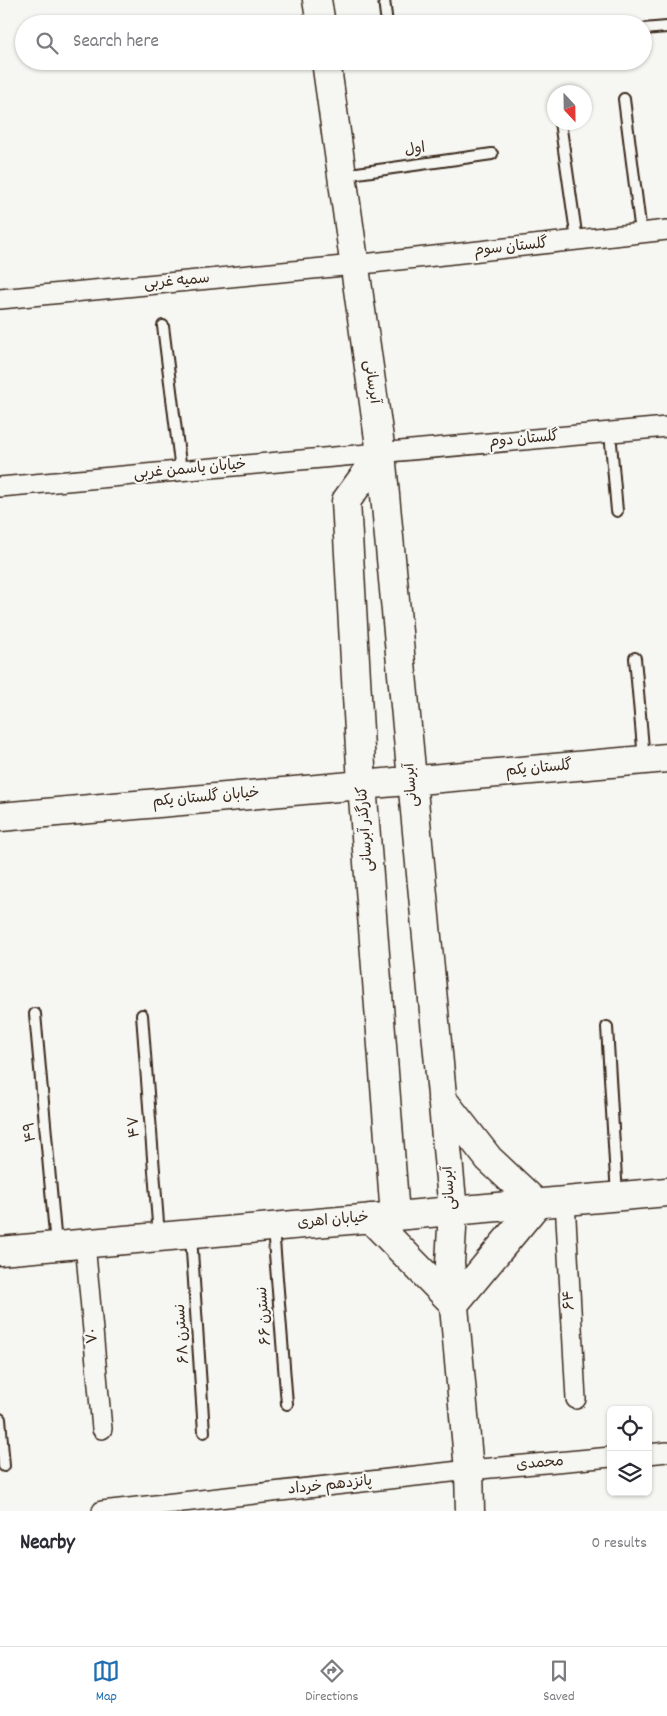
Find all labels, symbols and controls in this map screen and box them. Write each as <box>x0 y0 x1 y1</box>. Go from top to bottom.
search box <box>15 15 652 70</box>
icon: search <box>33 29 61 57</box>
text: Search here <box>73 29 159 56</box>
north arrow <box>547 85 592 130</box>
street label: اول <box>403 138 427 162</box>
street label: گلستان سوم <box>473 233 549 263</box>
street label: سمیه غربی <box>143 268 211 296</box>
street label: آبرسانی <box>357 359 385 407</box>
street label: گلستان دوم <box>488 426 560 454</box>
street label: خیابان یاسمن غربی <box>133 454 247 486</box>
street label: گلستان یکم <box>505 755 573 783</box>
street label: آبرسانی <box>399 761 425 808</box>
street label: خیابان گلستان یکم <box>152 782 260 814</box>
street label: کنارگذر آبرسانی <box>352 785 380 873</box>
street label: ۴۷ <box>123 1115 147 1139</box>
street label: ۴۹ <box>19 1121 43 1143</box>
street label: آبرسانی <box>437 1164 463 1211</box>
street label: خیابان اهری <box>296 1207 370 1235</box>
street label: نسترن ۶۶ <box>252 1286 278 1346</box>
street label: ۶۴ <box>558 1289 582 1311</box>
street label: نسترن ۶۸ <box>170 1303 196 1365</box>
street label: ۷۰ <box>81 1327 105 1345</box>
map controls <box>607 1406 652 1496</box>
button: locate <box>607 1406 652 1451</box>
street label: محمدی <box>515 1451 565 1477</box>
button: layers <box>607 1451 652 1496</box>
street label: پانزدهم خرداد <box>287 1471 373 1501</box>
text: Nearby <box>20 1529 75 1559</box>
text: 0 results <box>592 1532 647 1555</box>
tab: Map <box>92 1657 120 1707</box>
tab: Directions <box>305 1657 358 1707</box>
tab: Saved <box>543 1657 575 1707</box>

